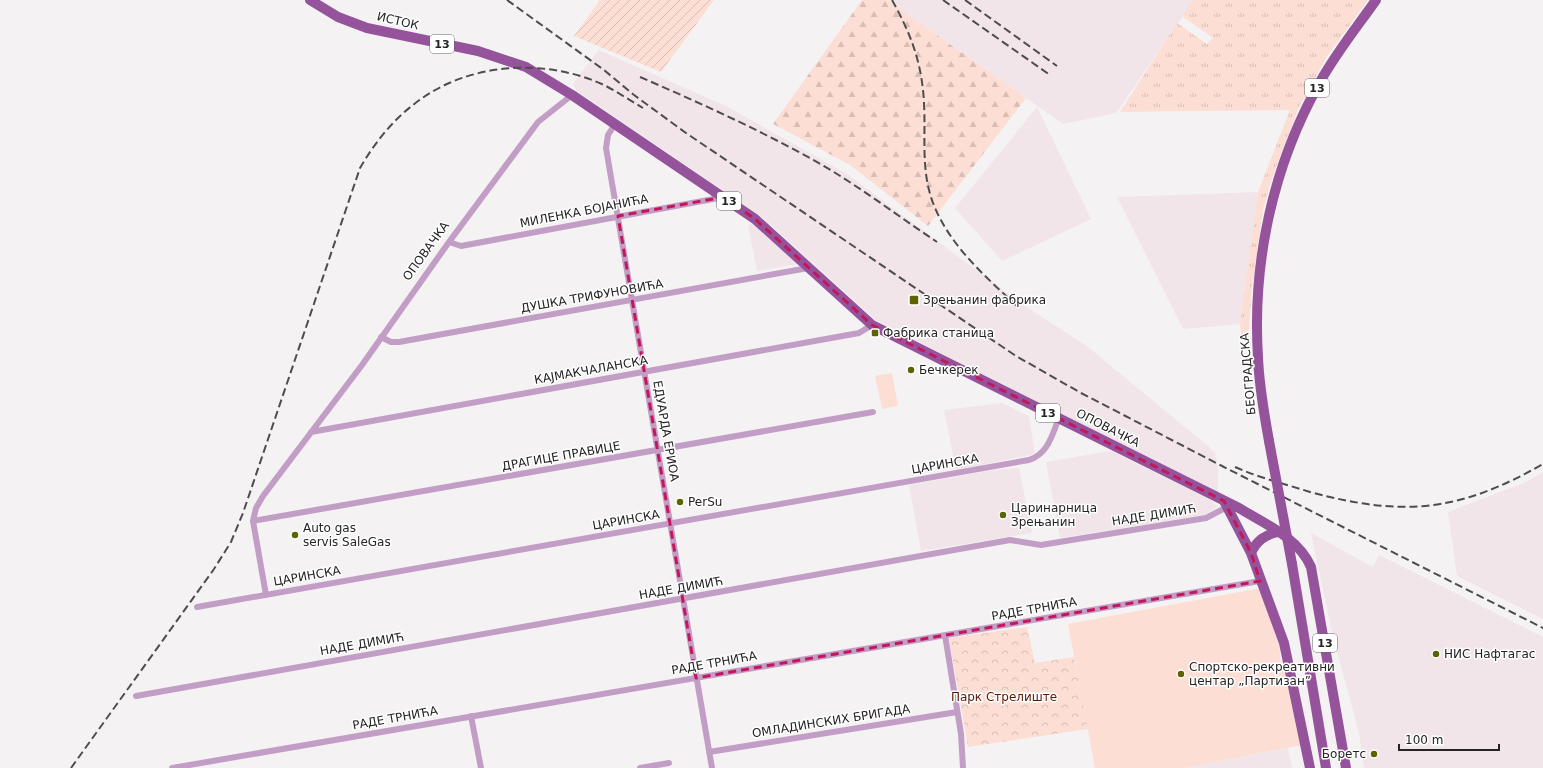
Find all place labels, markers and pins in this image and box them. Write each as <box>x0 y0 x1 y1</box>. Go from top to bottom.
place label: Зрењанин фабрика <box>923 293 1046 307</box>
marker: Зрењанин фабрика <box>908 294 920 306</box>
place label: Фабрика станица <box>883 326 994 340</box>
marker: Фабрика станица <box>870 328 880 338</box>
place label: Бечкерек <box>919 363 979 377</box>
marker: Бечкерек <box>906 365 916 375</box>
place label: PerSu <box>688 495 722 509</box>
marker: PerSu <box>675 497 685 507</box>
place label: Царинарница Зрењанин <box>1011 501 1097 529</box>
marker: Царинарница Зрењанин <box>998 510 1008 520</box>
place label: Auto gas servis SaleGas <box>303 521 391 549</box>
marker: Auto gas servis SaleGas <box>290 530 300 540</box>
place label: НИС Нафтагас <box>1444 647 1535 661</box>
marker: НИС Нафтагас <box>1431 649 1441 659</box>
place label: Спортско-рекреативни центар „Партизан” <box>1189 660 1335 688</box>
marker: Спортско-рекреативни центар „Партизан” <box>1176 669 1186 679</box>
place label: Боретс <box>1322 747 1366 761</box>
marker: Боретс <box>1369 749 1379 759</box>

